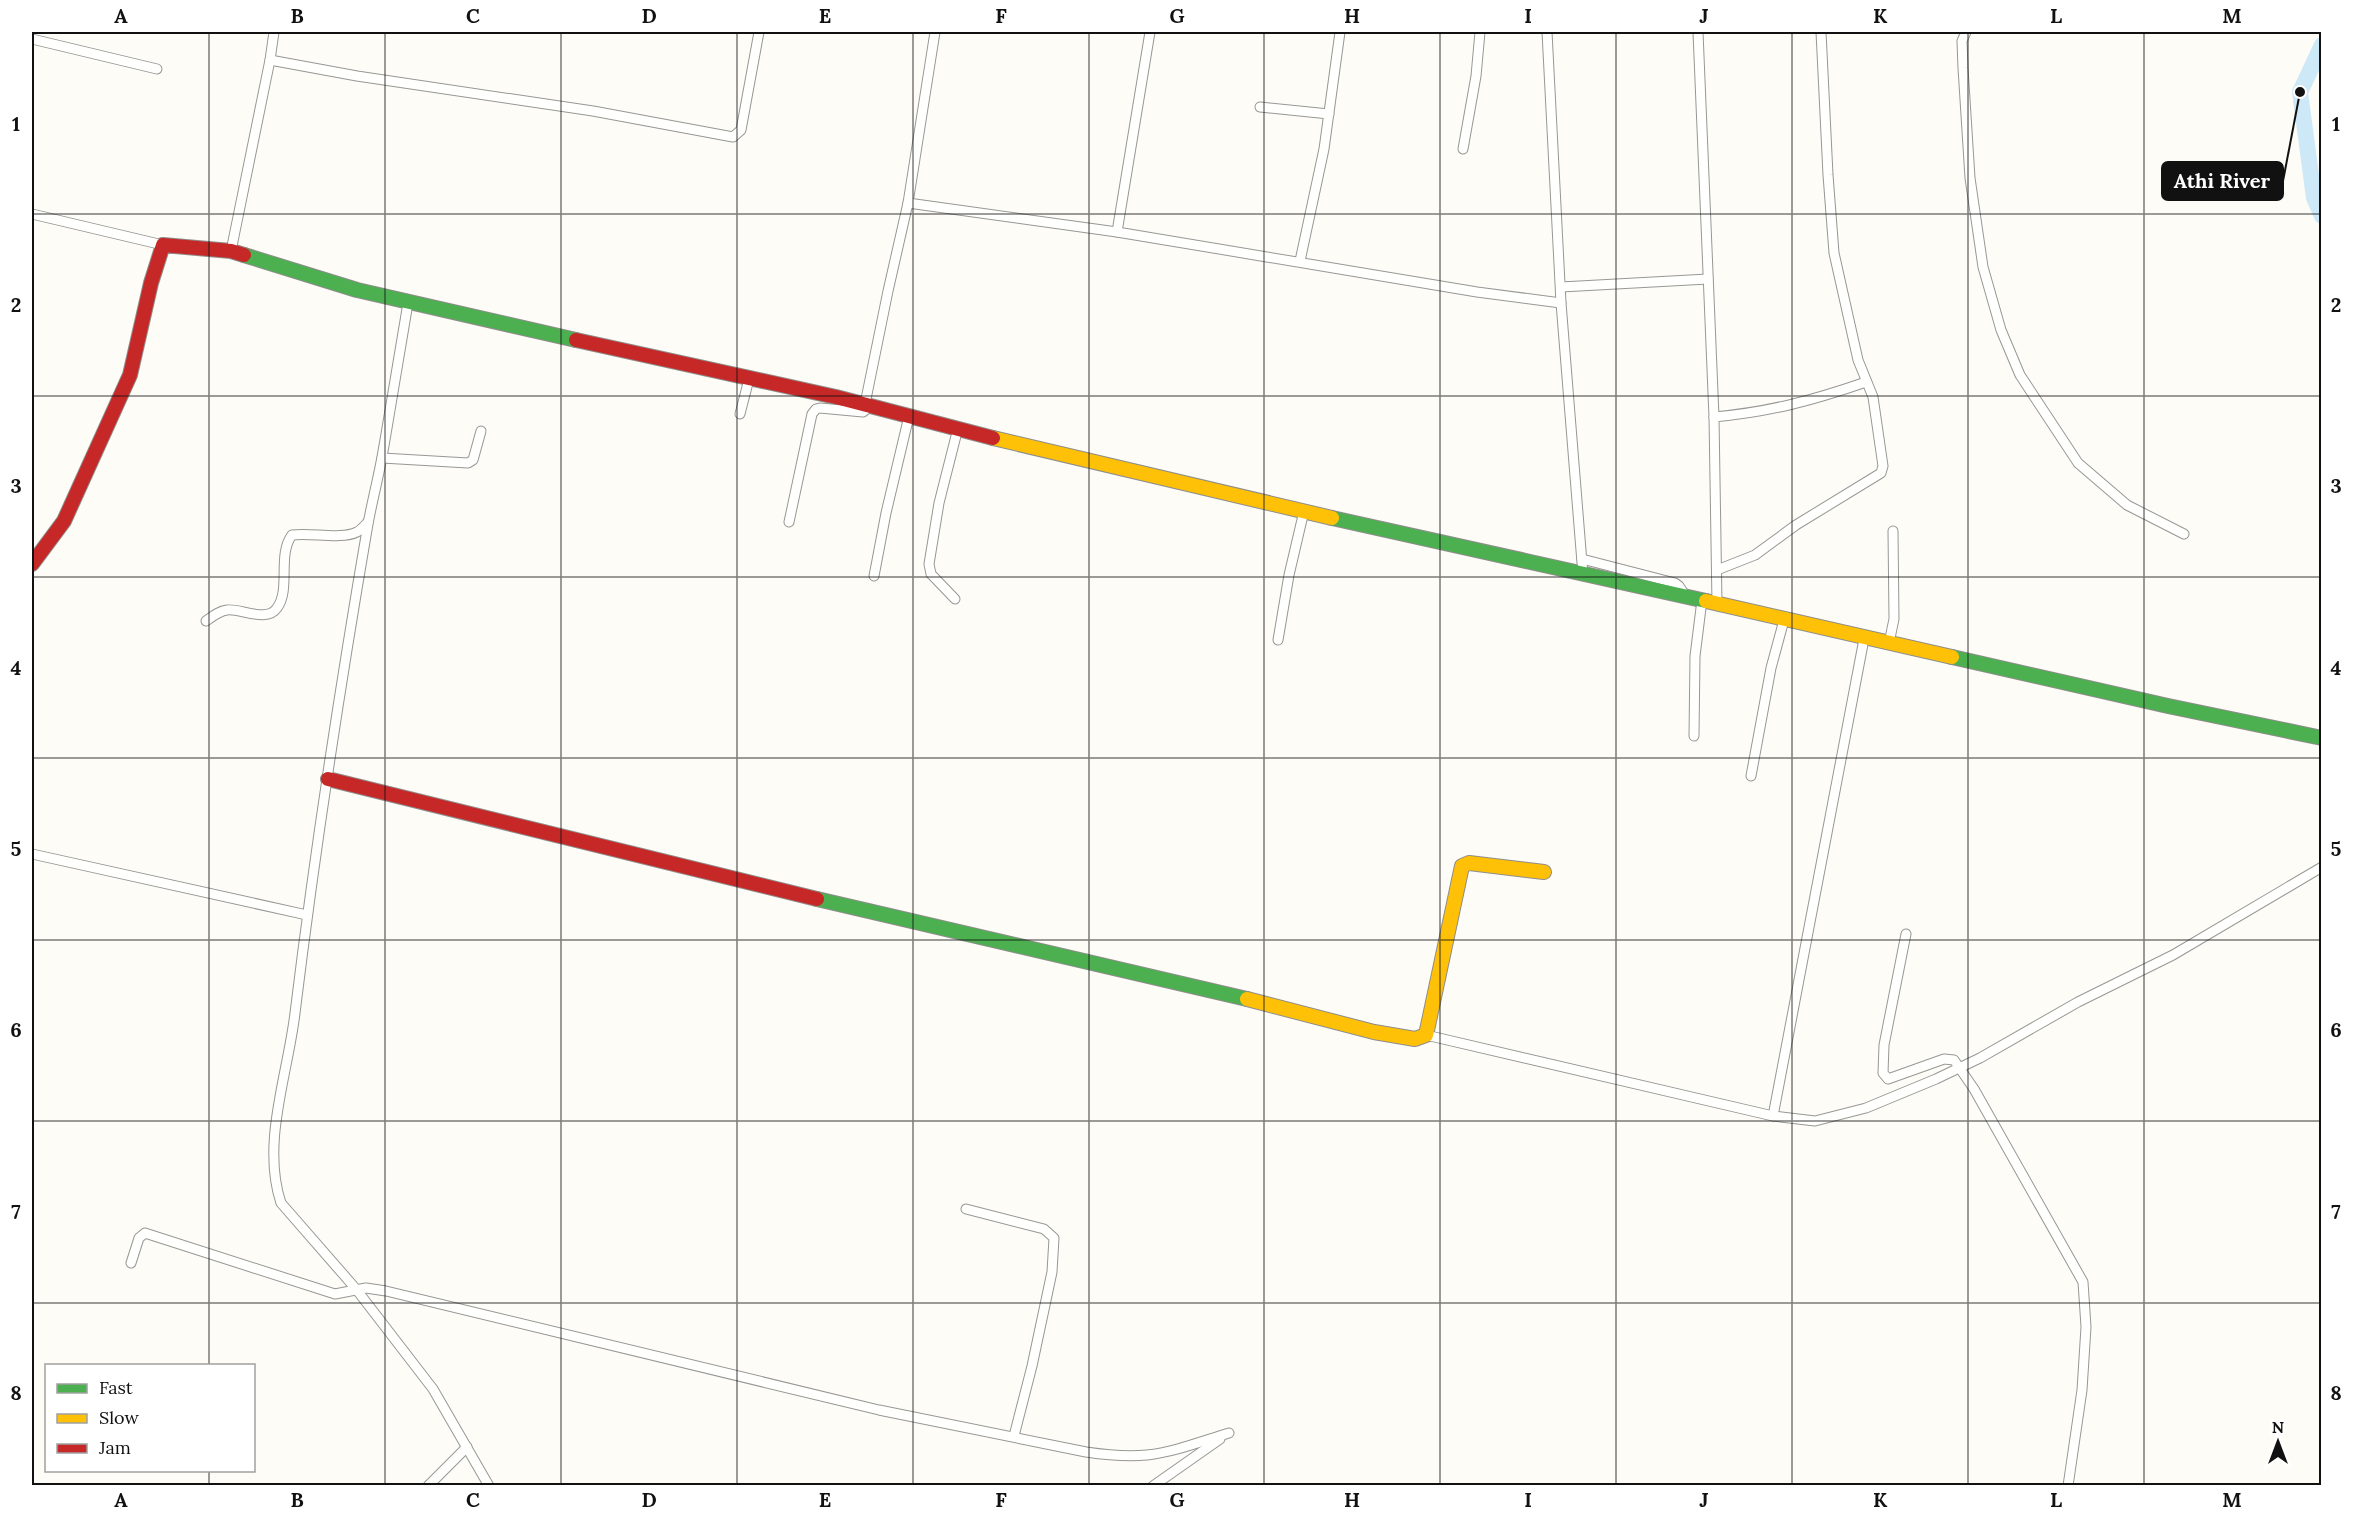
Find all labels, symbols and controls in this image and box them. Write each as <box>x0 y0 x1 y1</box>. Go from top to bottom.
text: A <box>114 3 128 28</box>
text: B <box>290 3 304 28</box>
text: C <box>466 3 480 28</box>
text: D <box>641 3 657 28</box>
text: E <box>819 3 831 28</box>
text: F <box>995 3 1007 28</box>
text: G <box>1169 3 1185 28</box>
text: H <box>1344 3 1360 28</box>
text: I <box>1524 3 1532 28</box>
text: J <box>1699 3 1709 28</box>
text: K <box>1873 3 1888 28</box>
text: L <box>2050 3 2062 28</box>
text: M <box>2222 3 2242 28</box>
text: 1 <box>12 111 20 136</box>
text: 1 <box>2332 111 2340 136</box>
callout: Athi River <box>2162 162 2283 200</box>
text: Athi River <box>2174 168 2271 193</box>
text: 2 <box>11 292 21 317</box>
text: 2 <box>2331 292 2341 317</box>
text: 3 <box>10 473 22 498</box>
text: 3 <box>2330 473 2342 498</box>
text: 4 <box>11 655 22 680</box>
text: 4 <box>2331 655 2342 680</box>
text: 5 <box>11 836 22 861</box>
text: 5 <box>2331 836 2342 861</box>
text: 6 <box>10 1017 22 1042</box>
text: 6 <box>2330 1017 2342 1042</box>
text: 7 <box>11 1199 21 1224</box>
text: 7 <box>2331 1199 2341 1224</box>
legend <box>45 1364 255 1472</box>
text: Fast <box>99 1376 133 1399</box>
text: 8 <box>10 1380 22 1405</box>
text: 8 <box>2330 1380 2342 1405</box>
text: Slow <box>99 1406 139 1429</box>
north arrow <box>2248 1412 2308 1472</box>
text: N <box>2272 1417 2284 1437</box>
text: Jam <box>98 1436 131 1459</box>
text: A <box>114 1487 128 1512</box>
text: B <box>290 1487 304 1512</box>
text: C <box>466 1487 480 1512</box>
text: D <box>641 1487 657 1512</box>
text: E <box>819 1487 831 1512</box>
text: F <box>995 1487 1007 1512</box>
text: G <box>1169 1487 1185 1512</box>
text: H <box>1344 1487 1360 1512</box>
text: I <box>1524 1487 1532 1512</box>
text: J <box>1699 1487 1709 1512</box>
text: K <box>1873 1487 1888 1512</box>
text: L <box>2050 1487 2062 1512</box>
text: M <box>2222 1487 2242 1512</box>

